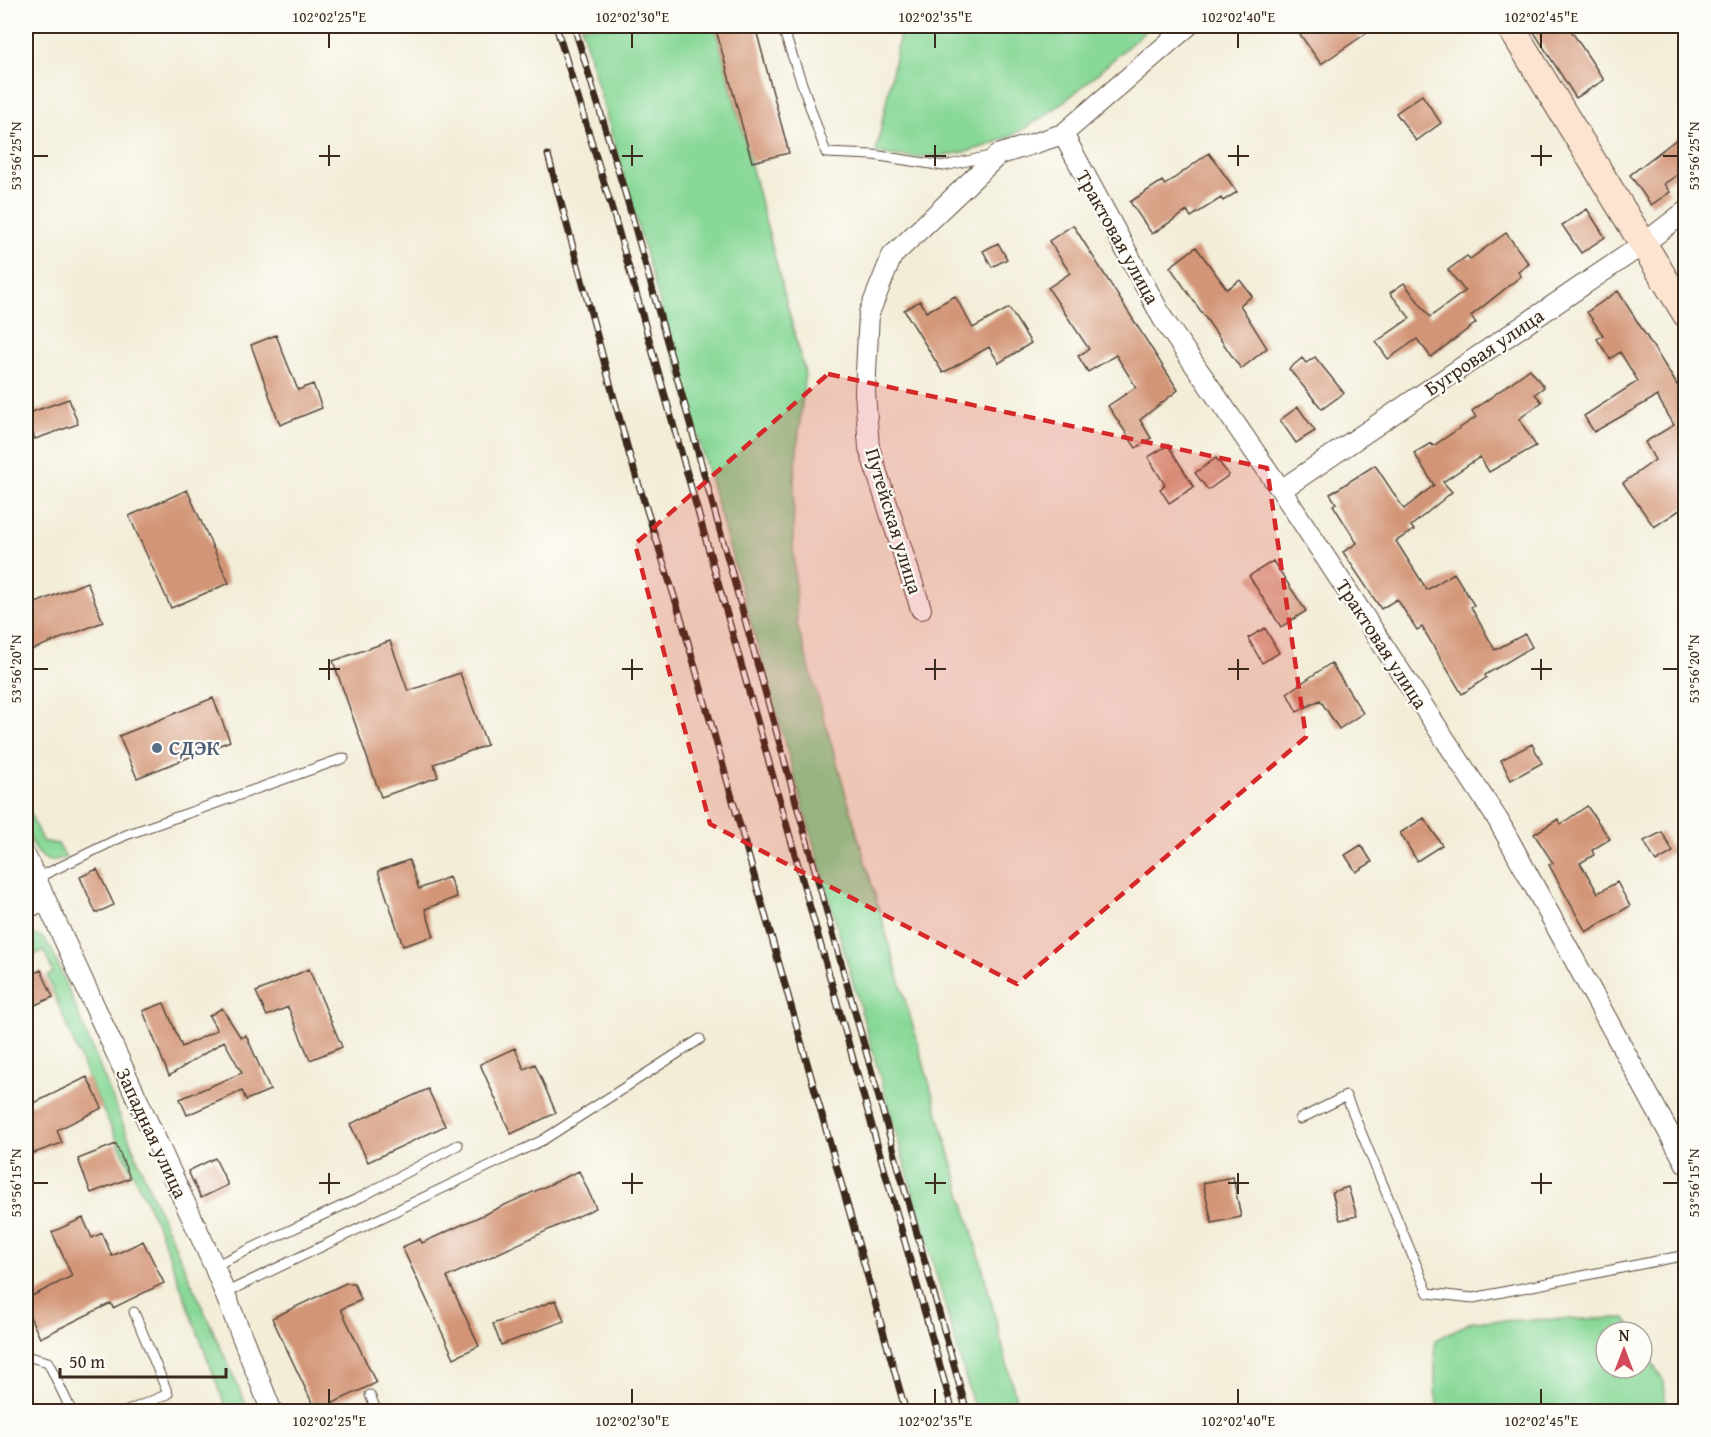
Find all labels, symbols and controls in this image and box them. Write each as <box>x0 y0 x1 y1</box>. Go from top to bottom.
text: 102°02'25"E <box>292 6 366 27</box>
text: 102°02'30"E <box>595 6 669 27</box>
text: 102°02'35"E <box>898 6 972 27</box>
text: 102°02'40"E <box>1201 6 1275 27</box>
text: 102°02'45"E <box>1504 6 1578 27</box>
text: 53°56'25"N <box>5 121 26 190</box>
text: 53°56'25"N <box>1683 121 1704 190</box>
street label: Трактовая улица <box>1069 164 1168 310</box>
street label: Бугровая улица <box>1418 301 1550 402</box>
street label: Путейская улица <box>858 444 931 598</box>
street label: Трактовая улица <box>1330 573 1436 715</box>
text: 53°56'20"N <box>5 634 26 703</box>
text: 53°56'20"N <box>1683 634 1704 703</box>
place label: СДЭК <box>169 733 220 762</box>
marker: СДЭК <box>150 741 164 755</box>
street label: Западная улица <box>109 1063 196 1203</box>
text: 53°56'15"N <box>5 1148 26 1217</box>
text: 53°56'15"N <box>1683 1148 1704 1217</box>
north arrow <box>1594 1320 1654 1380</box>
text: N <box>1619 1323 1630 1347</box>
scale bar <box>60 1341 226 1379</box>
text: 50 m <box>69 1348 105 1375</box>
text: 102°02'25"E <box>292 1410 366 1431</box>
text: 102°02'30"E <box>595 1410 669 1431</box>
text: 102°02'35"E <box>898 1410 972 1431</box>
text: 102°02'40"E <box>1201 1410 1275 1431</box>
text: 102°02'45"E <box>1504 1410 1578 1431</box>

